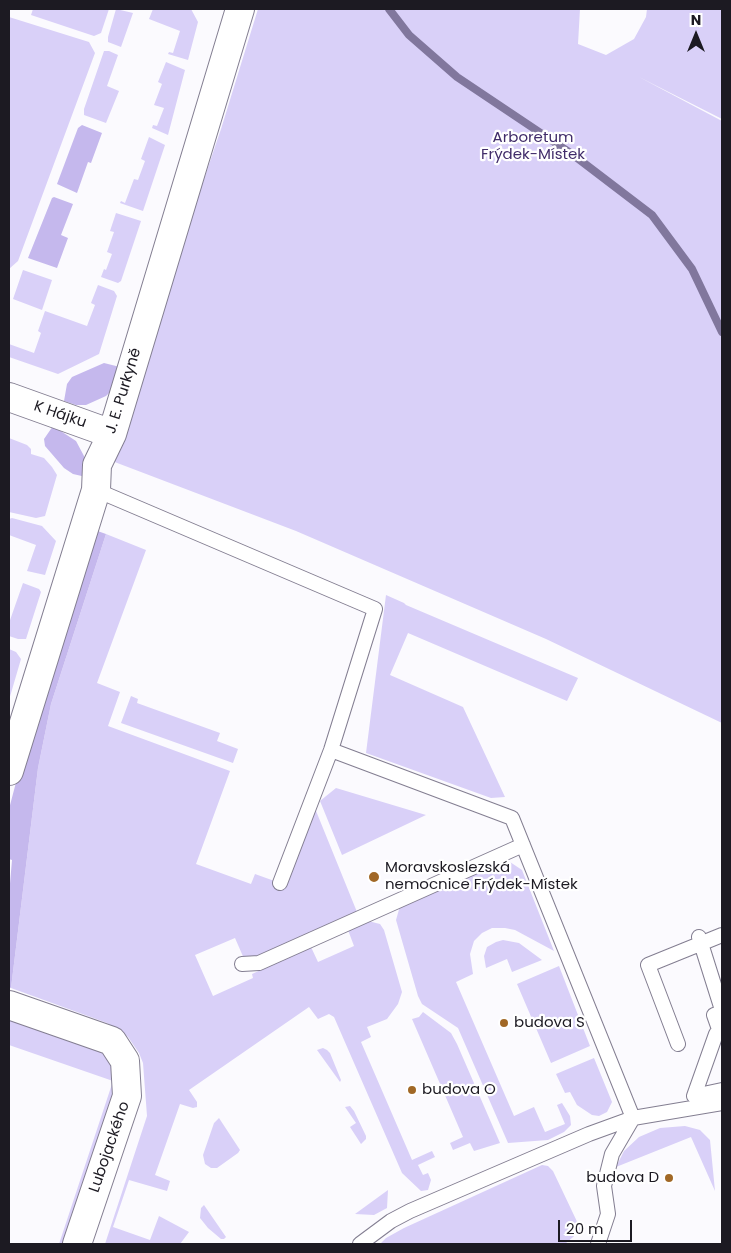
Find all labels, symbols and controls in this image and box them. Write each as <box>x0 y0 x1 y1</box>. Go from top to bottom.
north arrow <box>671 10 721 60</box>
text: N <box>691 10 701 30</box>
park label: Arboretum Frýdek-Místek <box>481 129 585 164</box>
street label: J. E. Purkyně <box>102 346 146 436</box>
street label: K Hájku <box>31 398 89 432</box>
place label: Moravskoslezská nemocnice Frýdek-Místek <box>385 859 578 894</box>
marker: Moravskoslezská nemocnice Frýdek-Místek <box>367 870 381 884</box>
place label: budova S <box>514 1014 585 1032</box>
marker: budova S <box>498 1017 510 1029</box>
place label: budova O <box>422 1081 496 1099</box>
marker: budova O <box>406 1084 418 1096</box>
street label: Lubojackého <box>86 1099 134 1195</box>
place label: budova D <box>586 1169 659 1187</box>
marker: budova D <box>663 1172 675 1184</box>
scale bar <box>561 1210 635 1242</box>
text: 20 m <box>566 1218 604 1239</box>

